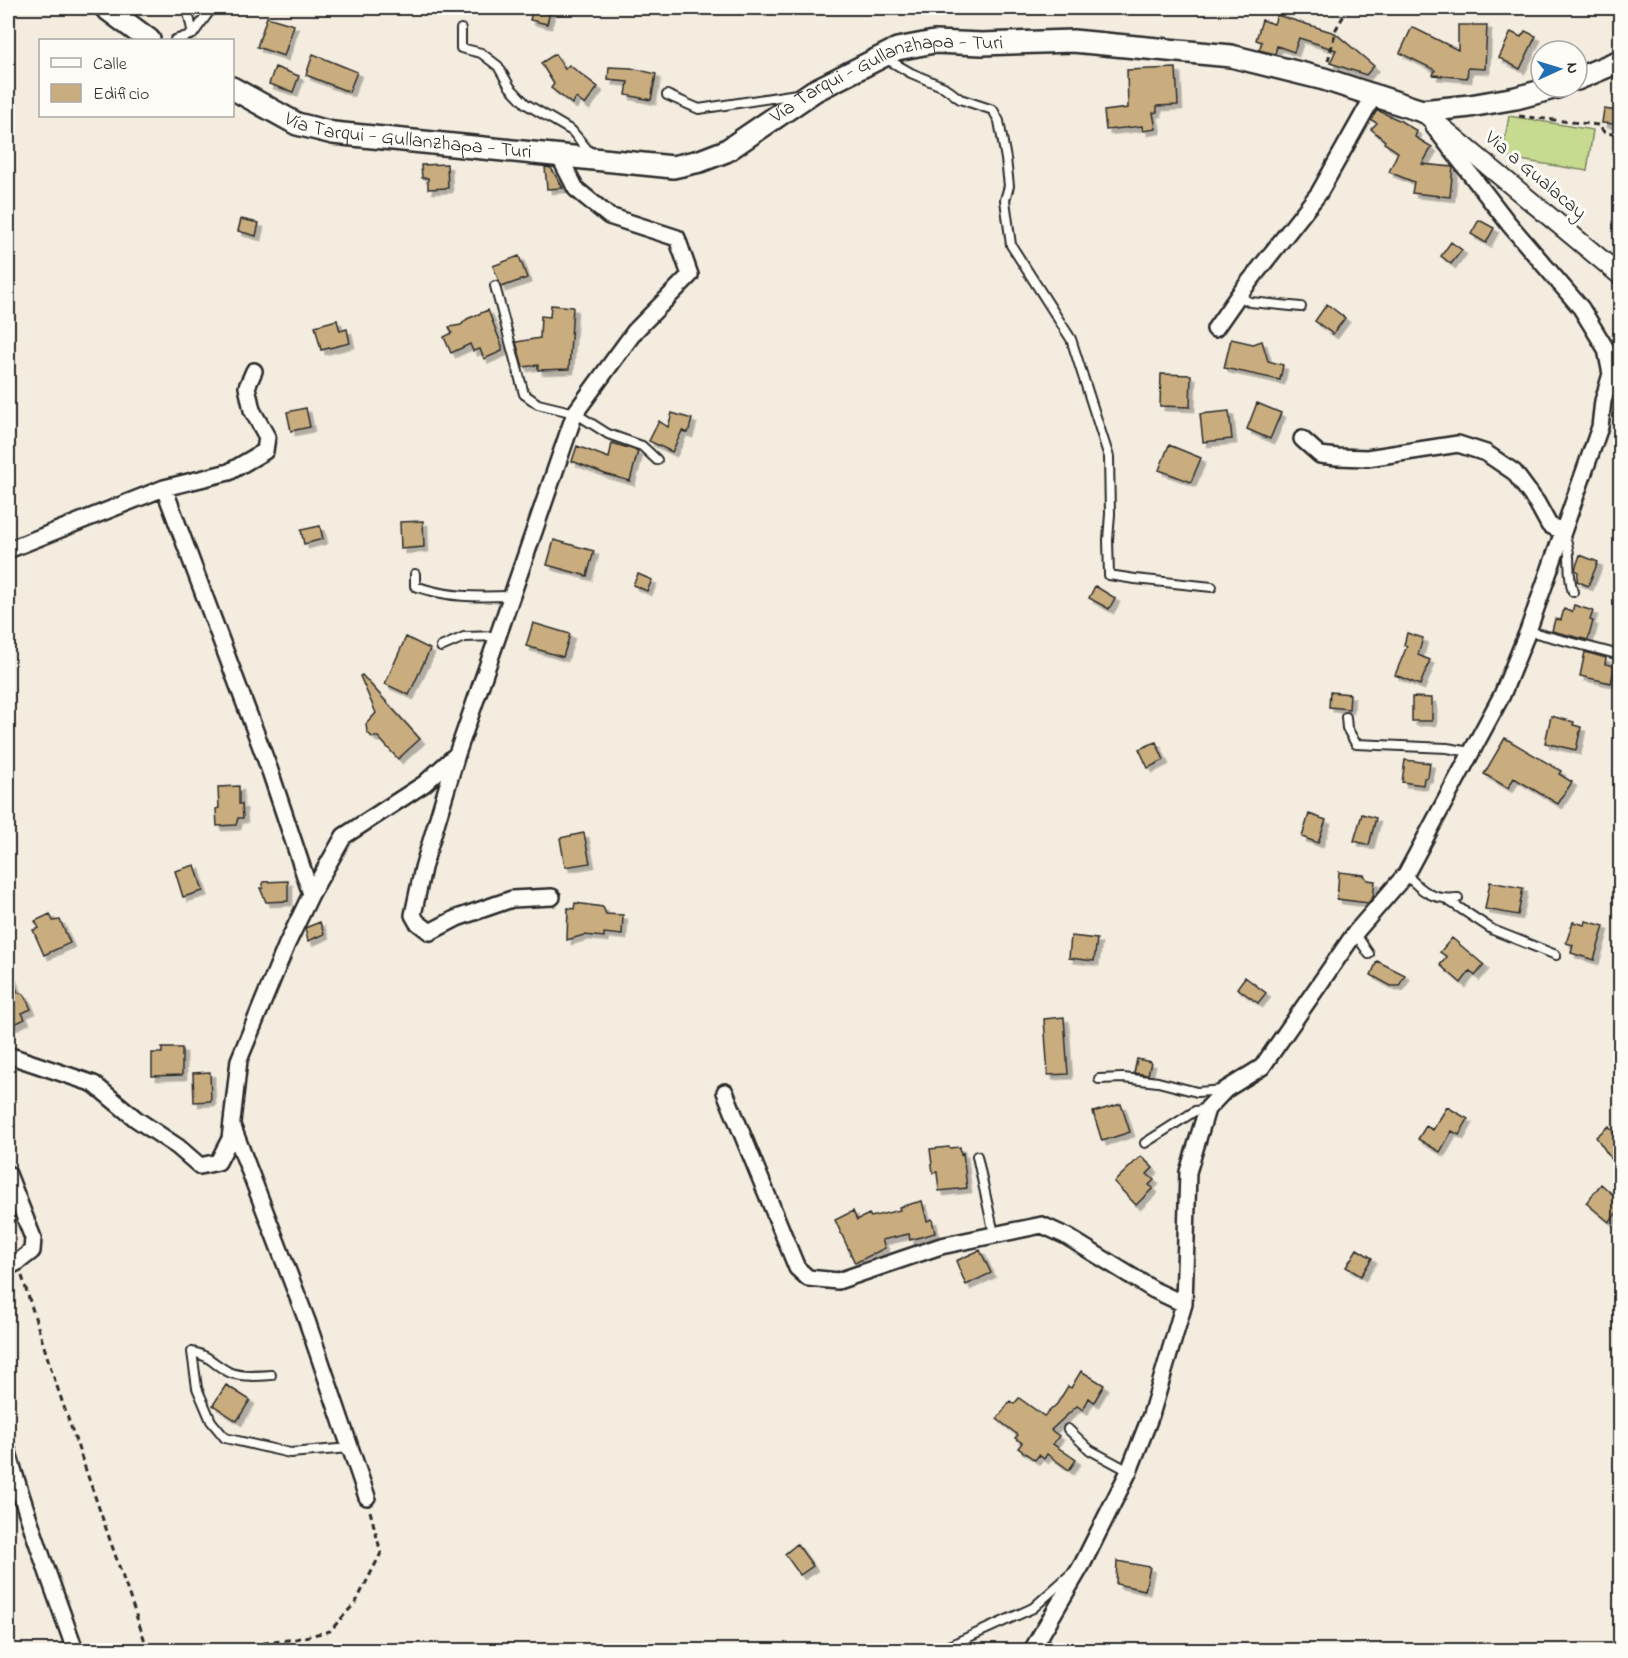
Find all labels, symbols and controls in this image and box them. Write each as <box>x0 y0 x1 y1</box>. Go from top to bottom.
street label: Vía Tarqui - Gullanzhapa - Turi <box>764 27 1004 132</box>
legend <box>39 39 234 117</box>
north arrow <box>1529 39 1589 99</box>
text: Calle <box>93 52 128 78</box>
text: N <box>1560 62 1584 75</box>
text: Edificio <box>93 82 149 108</box>
street label: Vía Tarqui - Gullanzhapa - Turi <box>278 104 533 167</box>
street label: Via a Gualacay <box>1477 124 1592 227</box>

